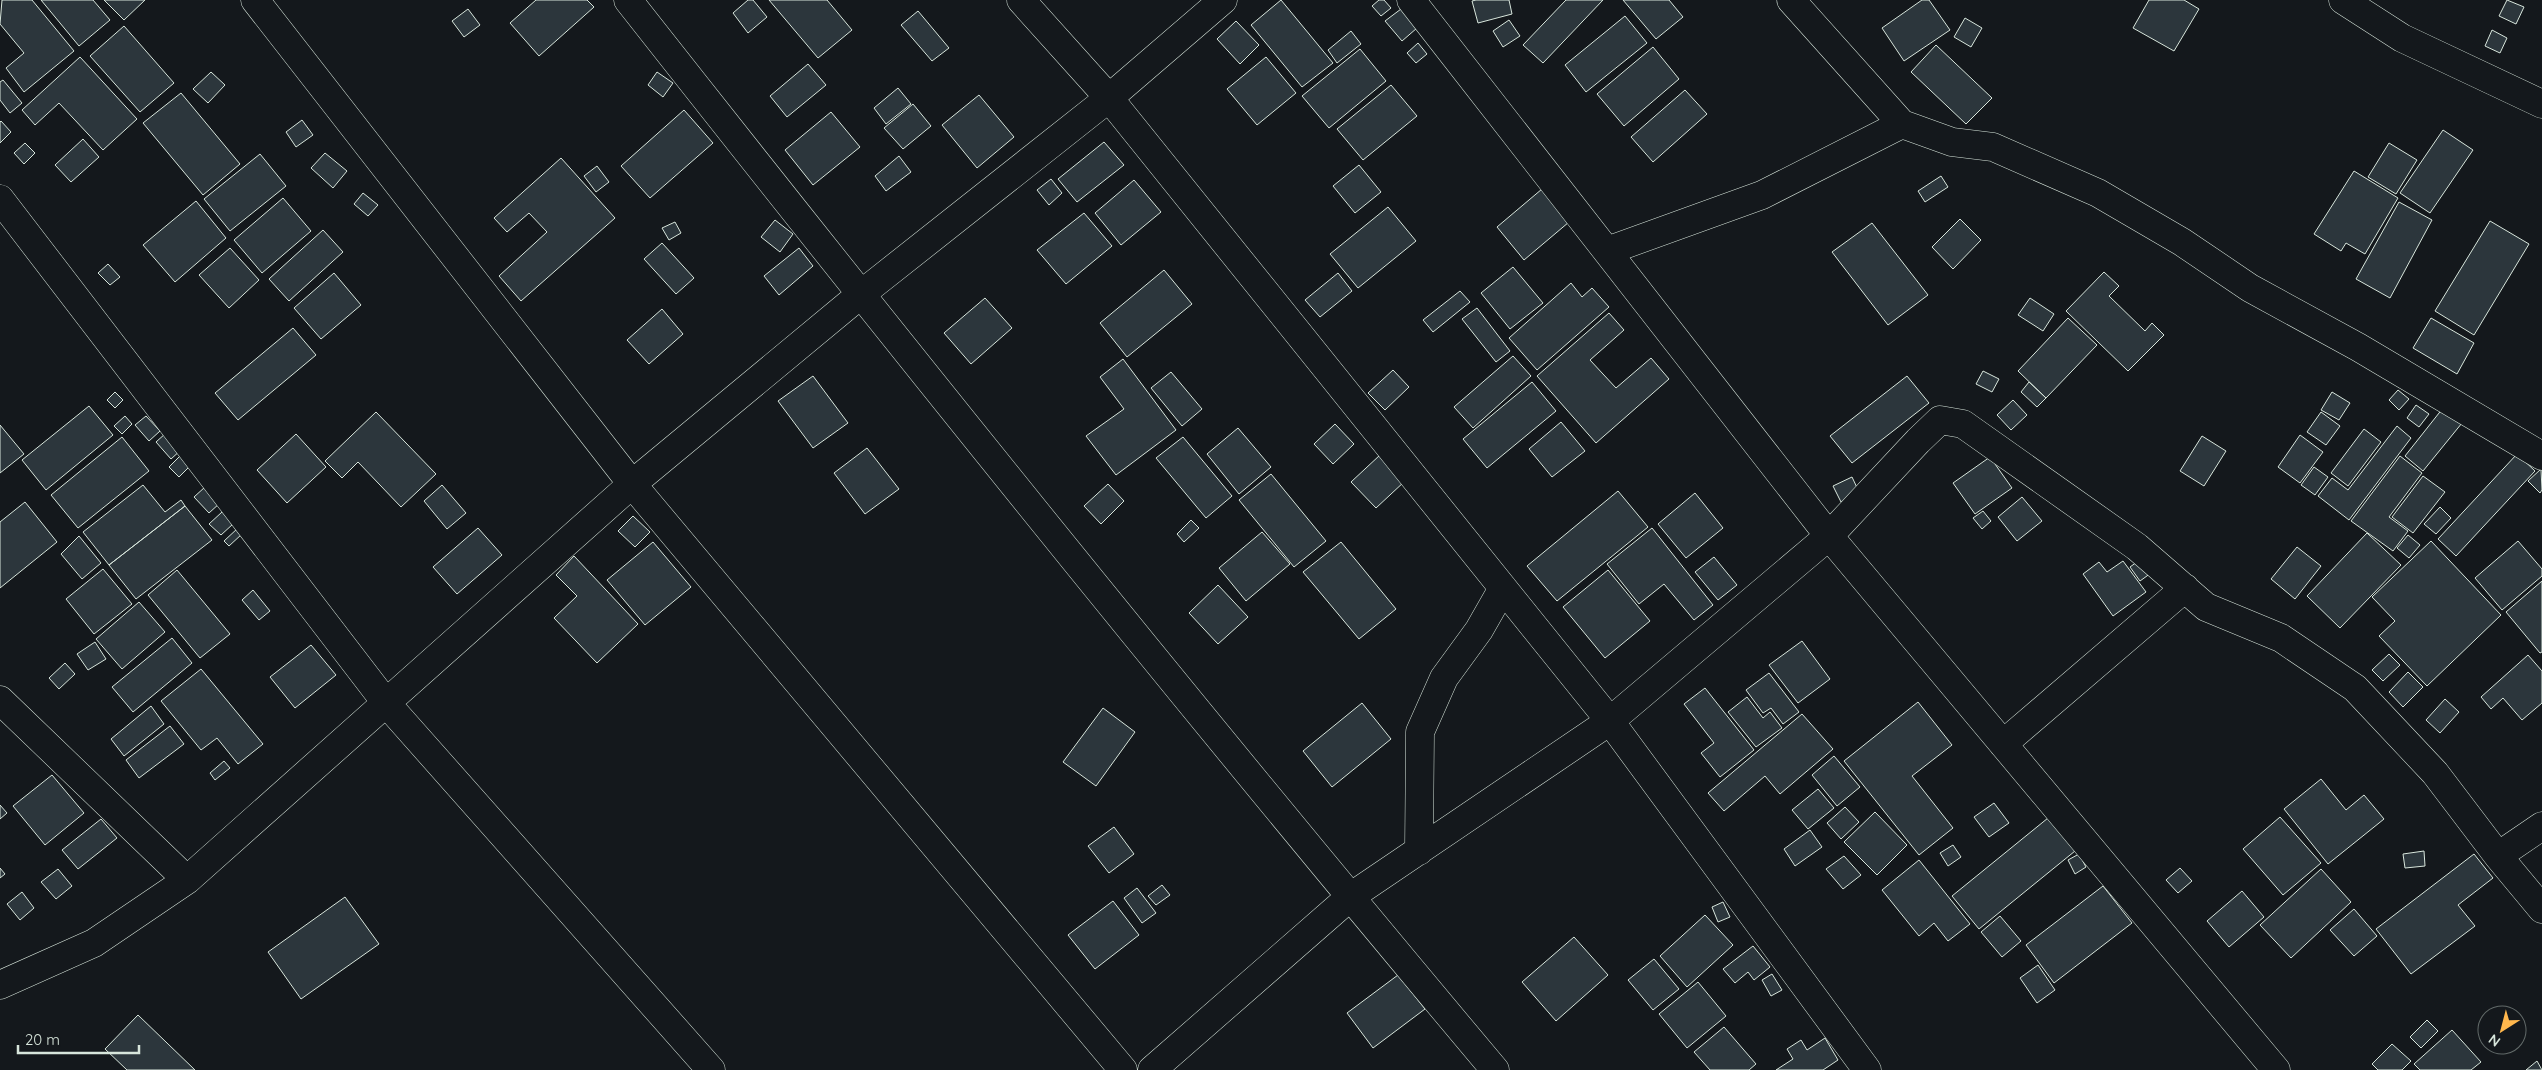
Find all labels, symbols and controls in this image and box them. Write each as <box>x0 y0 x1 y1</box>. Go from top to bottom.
north arrow <box>2477 1005 2527 1055</box>
scale bar <box>18 1022 139 1054</box>
text: 20 m <box>25 1030 60 1049</box>
text: N <box>2485 1030 2504 1051</box>

